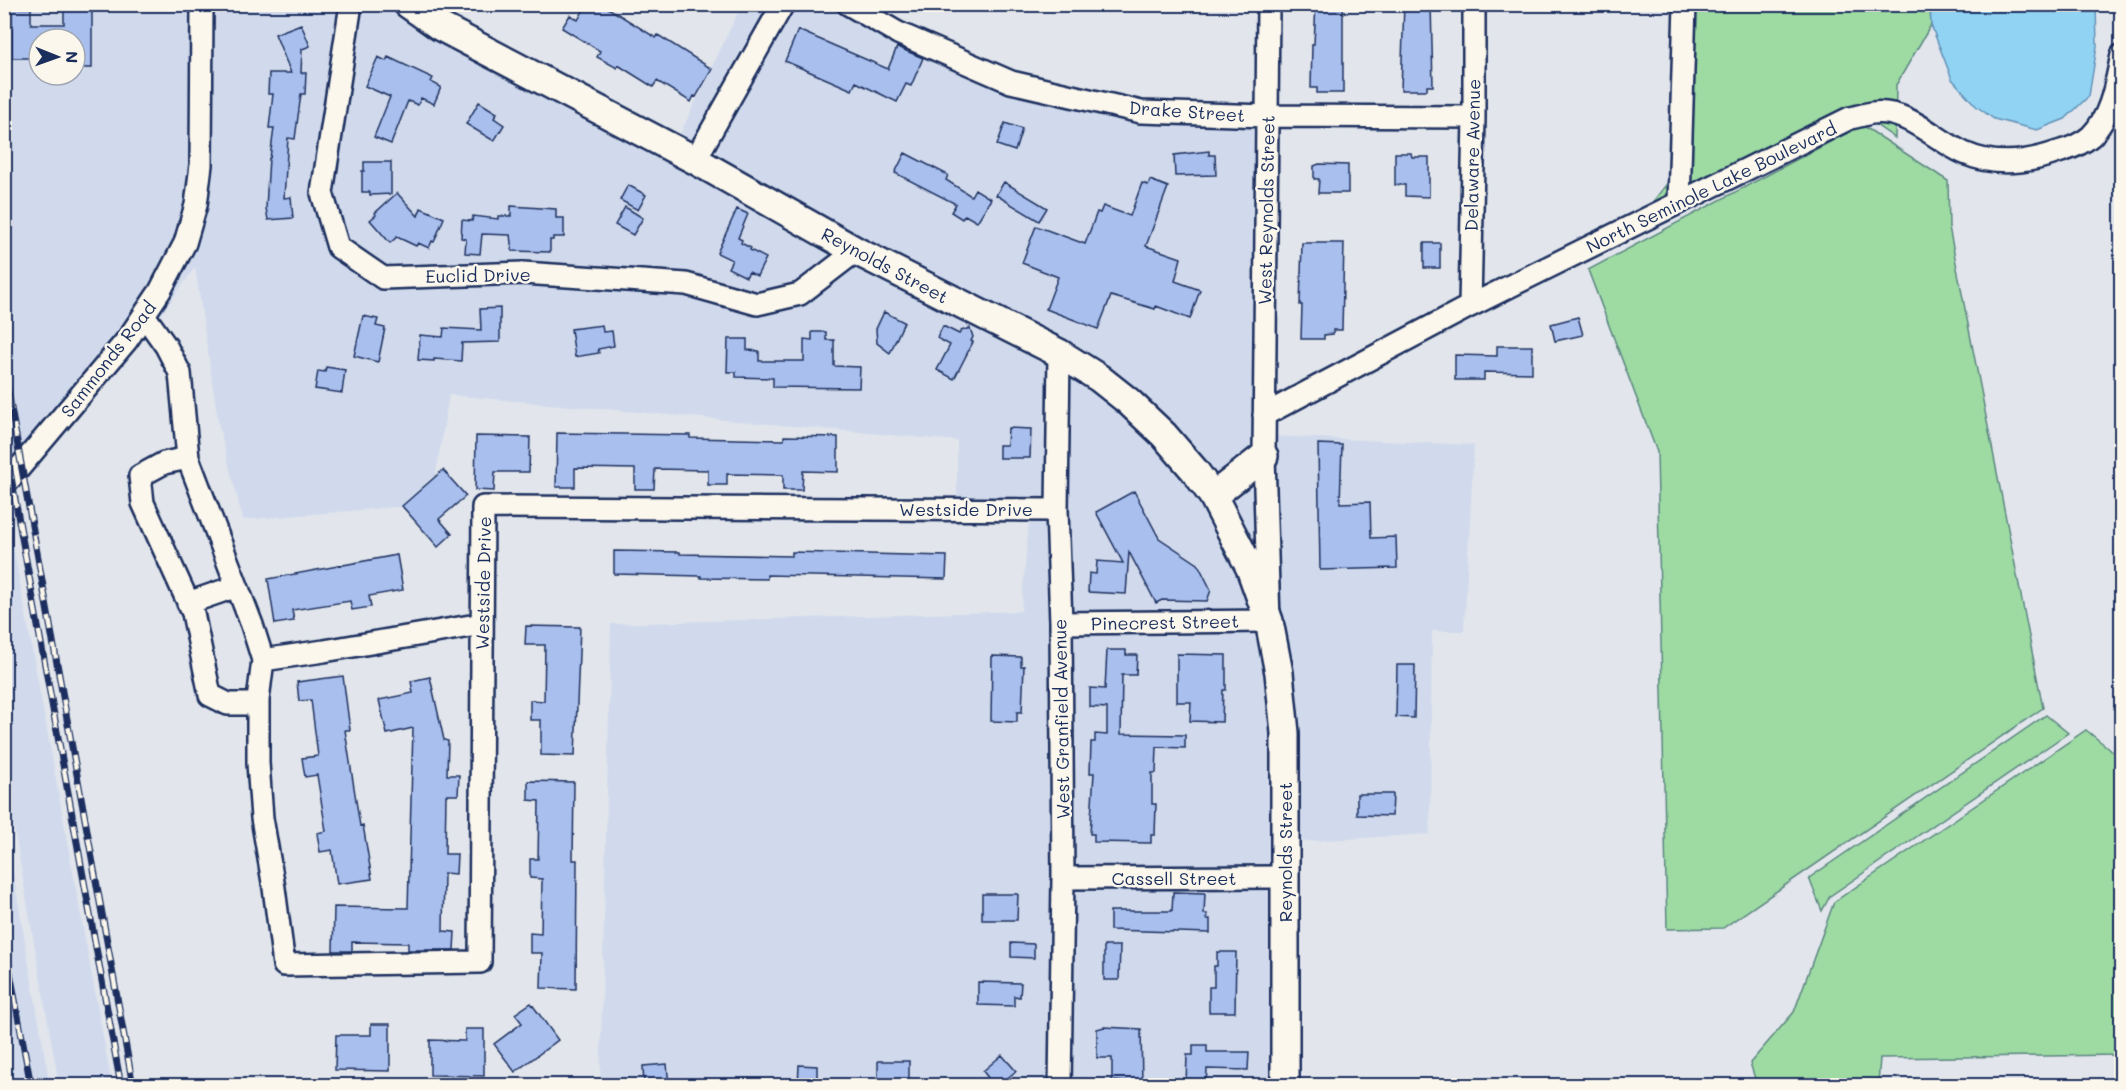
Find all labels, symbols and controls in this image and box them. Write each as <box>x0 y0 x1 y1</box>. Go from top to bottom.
north arrow <box>27 27 87 87</box>
text: N <box>62 51 83 64</box>
street label: Delaware Avenue <box>1459 78 1485 232</box>
street label: Drake Street <box>1128 95 1246 127</box>
street label: West Reynolds Street <box>1252 115 1280 305</box>
street label: North Seminole Lake Boulevard <box>1582 116 1840 258</box>
street label: Reynolds Street <box>817 221 953 309</box>
street label: Euclid Drive <box>425 262 531 288</box>
street label: Sammonds Road <box>55 296 161 422</box>
street label: Westside Drive <box>899 497 1033 521</box>
street label: Westside Drive <box>470 516 496 650</box>
street label: Pinecrest Street <box>1091 609 1239 635</box>
street label: West Granfield Avenue <box>1047 619 1075 819</box>
street label: Reynolds Street <box>1273 782 1297 922</box>
street label: Cassell Street <box>1112 866 1236 890</box>

